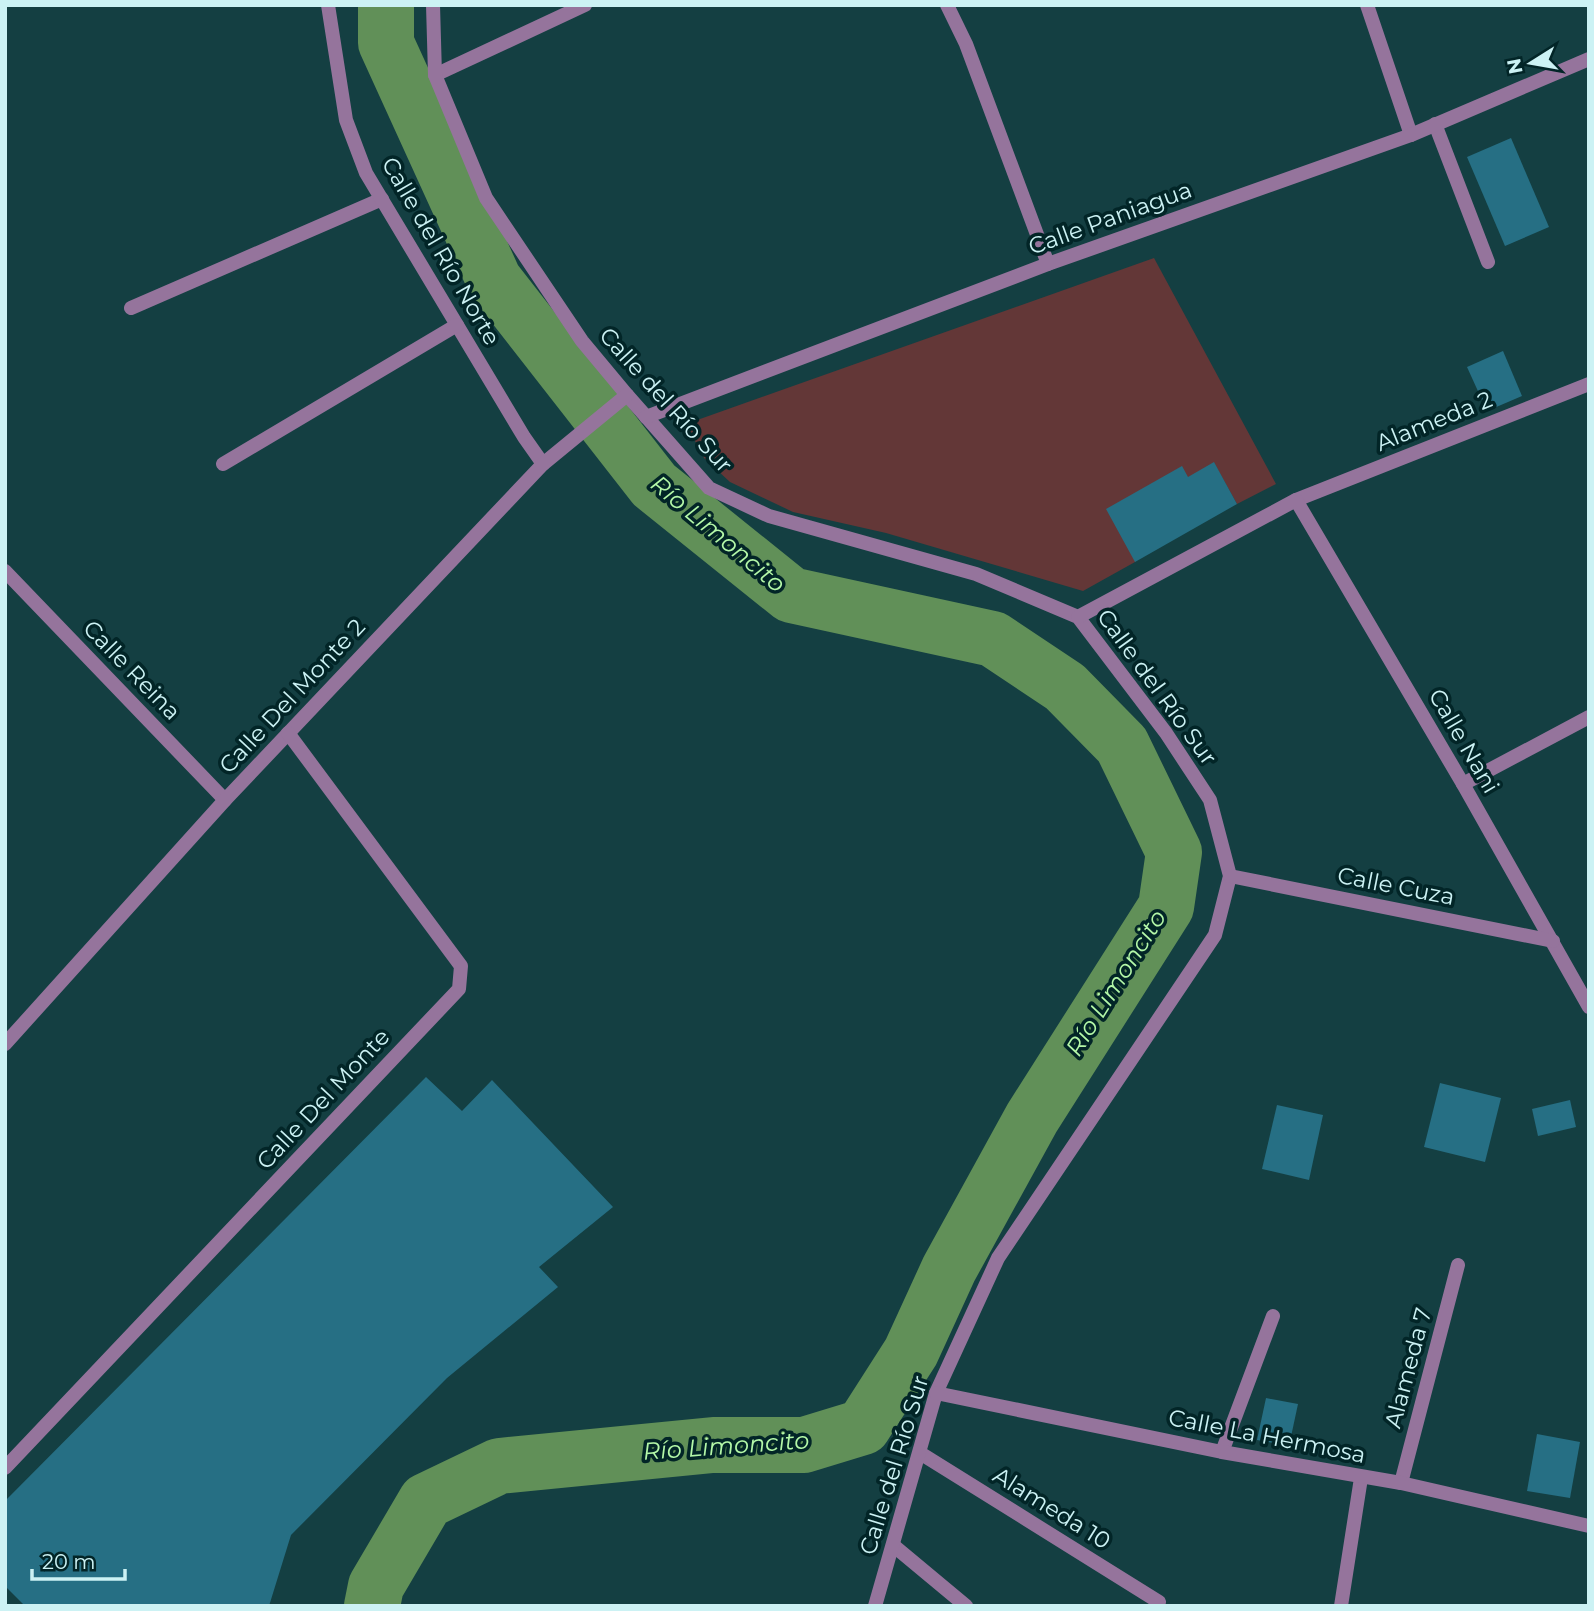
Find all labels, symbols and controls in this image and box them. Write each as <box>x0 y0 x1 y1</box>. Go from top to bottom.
north arrow <box>1496 28 1566 98</box>
text: N <box>1502 56 1528 76</box>
street label: Calle del Río Norte <box>376 152 506 350</box>
street label: Calle Paniagua <box>1024 175 1196 261</box>
street label: Calle del Río Sur <box>593 322 739 478</box>
street label: Alameda 2 <box>1372 385 1496 457</box>
water label: Río Limoncito <box>645 469 791 598</box>
street label: Calle del Río Sur <box>1091 604 1223 770</box>
street label: Calle Del Monte 2 <box>213 613 371 779</box>
street label: Calle Reina <box>78 614 186 726</box>
street label: Calle Nani <box>1423 684 1505 798</box>
street label: Calle Cuza <box>1335 861 1457 911</box>
water label: Río Limoncito <box>1059 904 1172 1061</box>
street label: Calle Del Monte <box>251 1023 395 1175</box>
street label: Alameda 7 <box>1379 1305 1437 1431</box>
street label: Calle del Río Sur <box>853 1372 935 1558</box>
street label: Calle La Hermosa <box>1166 1403 1368 1469</box>
water label: Río Limoncito <box>642 1425 810 1466</box>
street label: Alameda 10 <box>988 1461 1116 1555</box>
scale bar <box>32 1538 124 1582</box>
text: 20 m <box>42 1549 96 1574</box>

